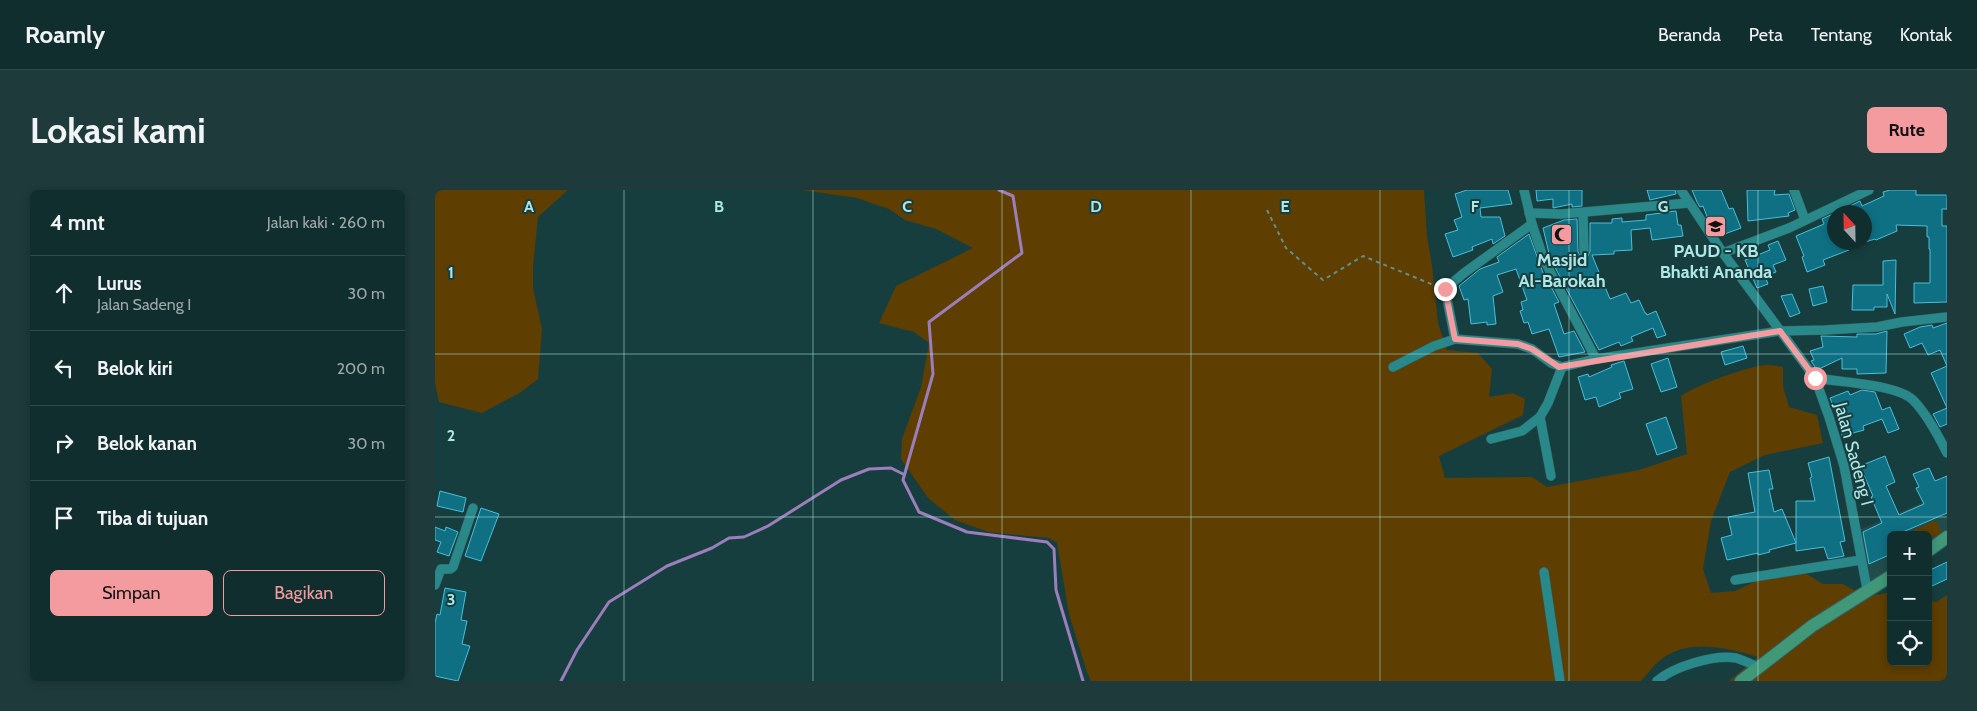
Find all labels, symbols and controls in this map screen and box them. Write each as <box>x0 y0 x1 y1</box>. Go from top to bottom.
text: Roamly <box>25 20 105 49</box>
text: Beranda <box>1658 24 1721 46</box>
text: Peta <box>1749 24 1783 46</box>
text: Tentang <box>1811 24 1872 46</box>
text: Kontak <box>1900 24 1952 46</box>
button: Rute <box>1867 107 1947 153</box>
text: Lokasi kami <box>30 109 206 152</box>
text: A <box>524 197 534 216</box>
text: B <box>714 197 724 216</box>
text: C <box>902 197 912 216</box>
text: D <box>1090 197 1102 216</box>
text: E <box>1280 197 1290 216</box>
text: F <box>1471 197 1480 216</box>
text: G <box>1658 197 1668 216</box>
north arrow <box>1827 205 1872 250</box>
text: 4 mnt <box>50 210 105 235</box>
text: Jalan kaki · 260 m <box>267 213 385 232</box>
school or university icon: PAUD - KB Bhakti Ananda <box>1704 214 1728 238</box>
mosque icon: Masjid Al-Barokah <box>1550 223 1574 247</box>
place label: PAUD - KB Bhakti Ananda <box>1660 240 1772 283</box>
place label: Masjid Al-Barokah <box>1518 249 1606 292</box>
text: 1 <box>448 263 454 282</box>
text: Lurus <box>97 272 142 295</box>
route end <box>1434 278 1457 301</box>
icon: ahead <box>50 279 78 307</box>
text: 30 m <box>348 284 385 303</box>
text: Jalan Sadeng I <box>97 295 191 314</box>
icon: left <box>50 354 78 382</box>
text: Belok kiri <box>97 357 173 380</box>
text: 200 m <box>337 359 385 378</box>
route start <box>1804 367 1827 390</box>
street label: Jalan Sadeng I <box>1829 399 1878 508</box>
text: 2 <box>447 426 455 445</box>
icon: right <box>50 429 78 457</box>
text: Belok kanan <box>97 432 197 455</box>
text: 30 m <box>348 434 385 453</box>
icon: arrive <box>50 504 78 532</box>
text: Tiba di tujuan <box>97 507 208 530</box>
map controls <box>1887 531 1932 666</box>
button: + <box>1887 531 1932 576</box>
button: Simpan <box>50 570 213 616</box>
button: Bagikan <box>223 570 385 616</box>
button: − <box>1887 576 1932 621</box>
text: 3 <box>447 590 455 609</box>
button: locate <box>1887 621 1932 666</box>

